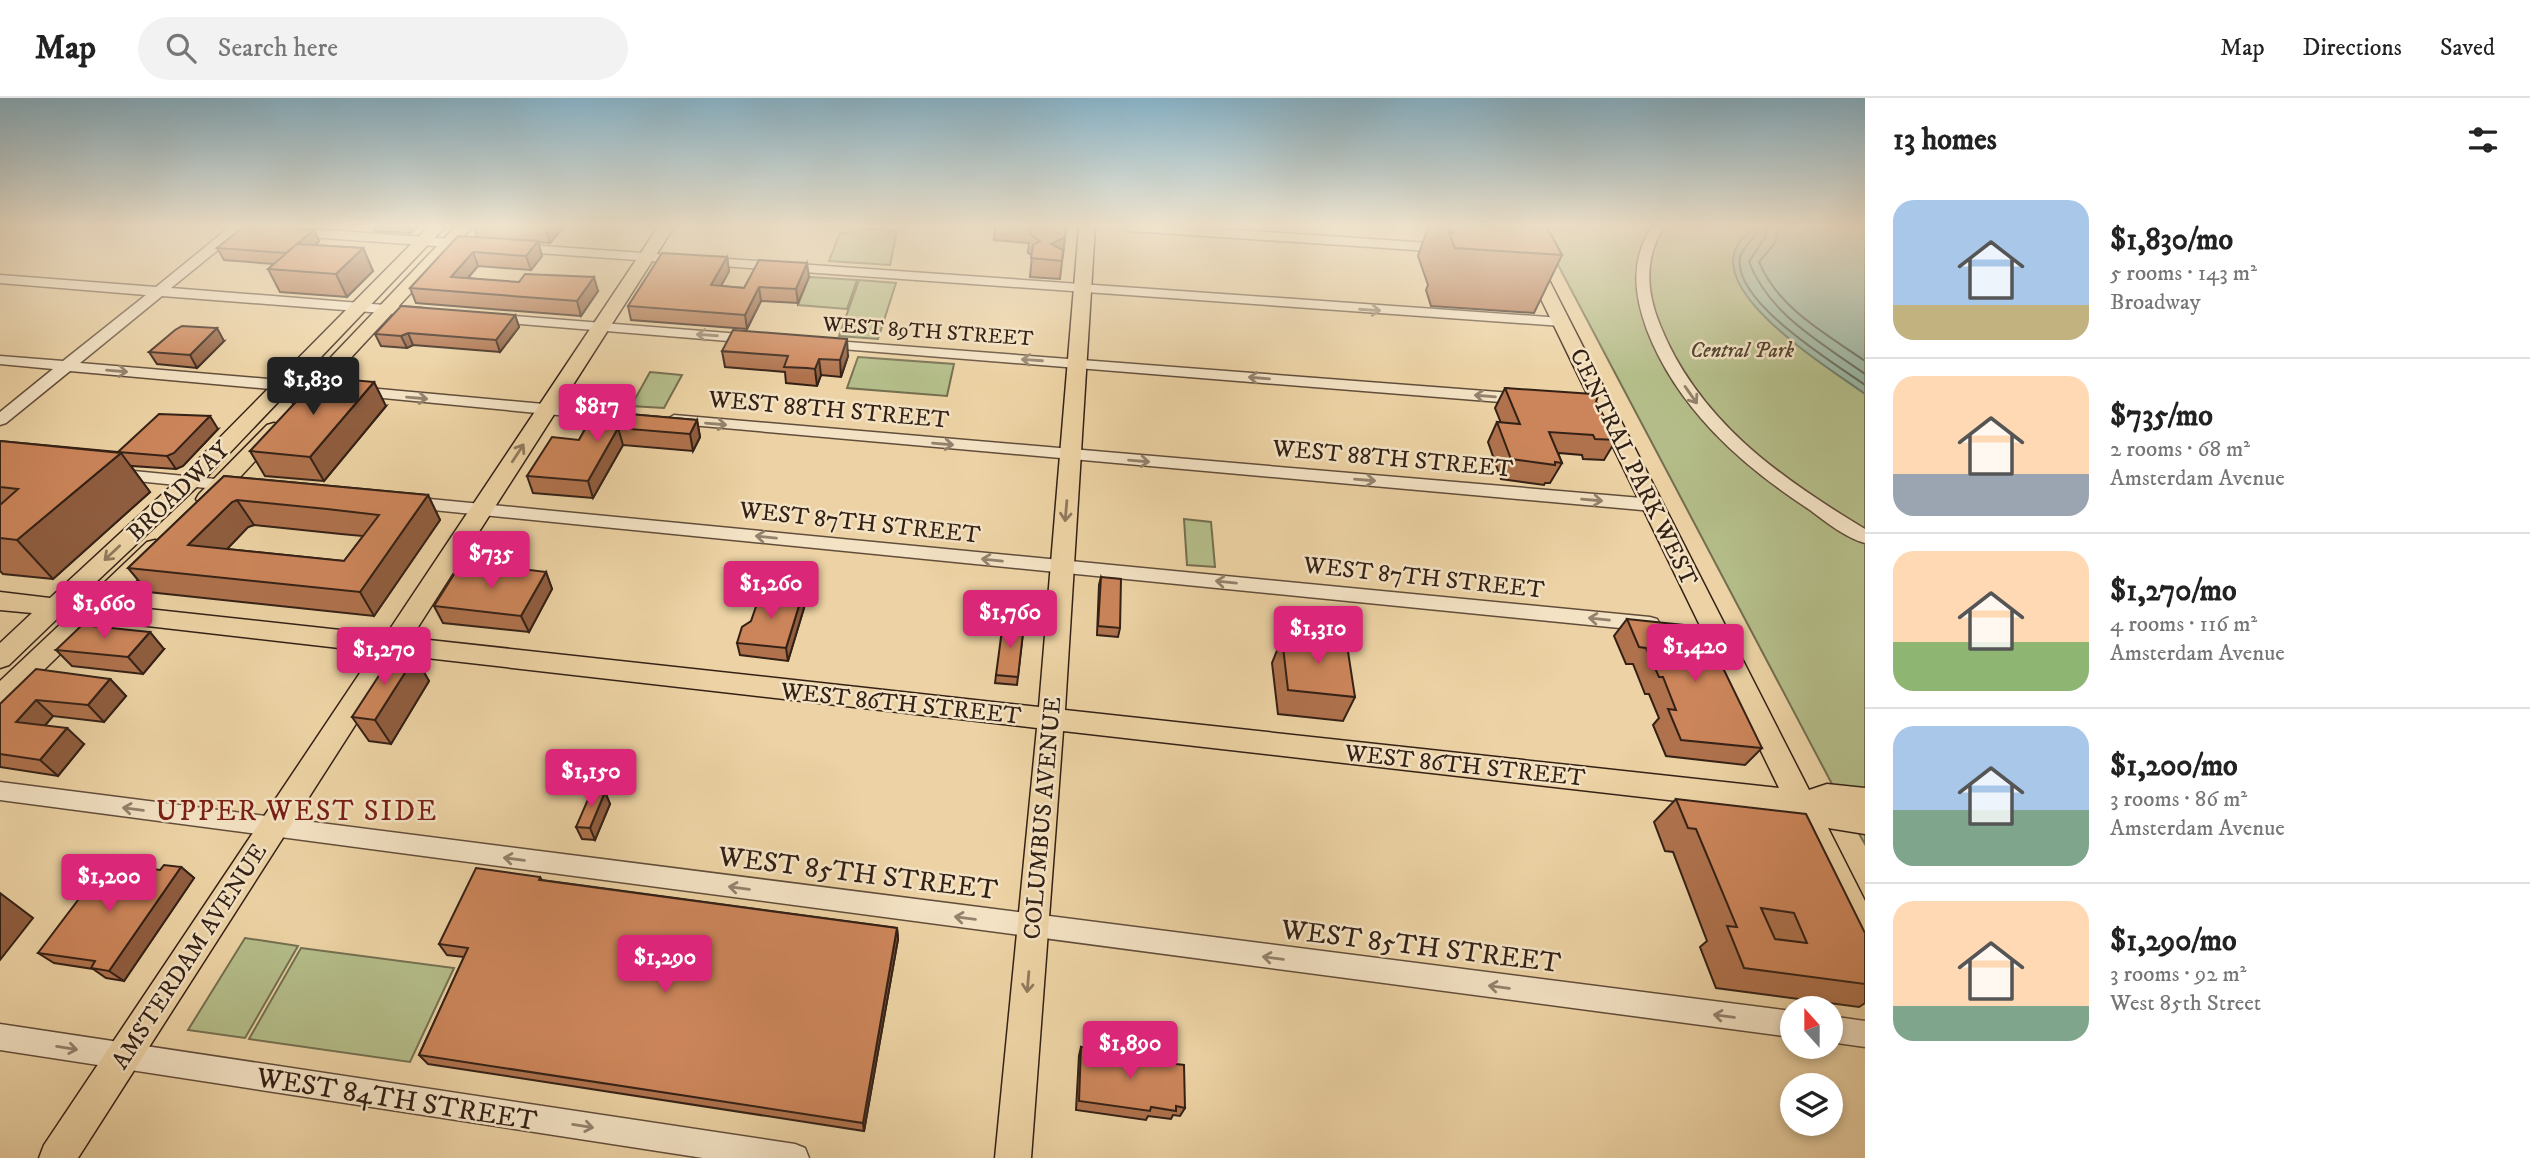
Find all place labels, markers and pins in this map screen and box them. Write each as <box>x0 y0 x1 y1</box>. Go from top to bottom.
pin: $1,830 <box>256 358 370 417</box>
pin: $817 <box>556 384 638 444</box>
pin: $735 <box>450 532 532 591</box>
pin: $1,260 <box>714 561 828 621</box>
pin: $1,660 <box>47 582 161 641</box>
pin: $1,760 <box>953 590 1067 650</box>
pin: $1,310 <box>1261 606 1375 666</box>
pin: $1,420 <box>1638 624 1752 684</box>
pin: $1,270 <box>327 628 441 687</box>
pin: $1,150 <box>534 750 648 809</box>
pin: $1,200 <box>52 854 166 914</box>
pin: $1,290 <box>608 936 722 995</box>
pin: $1,890 <box>1073 1021 1187 1081</box>

